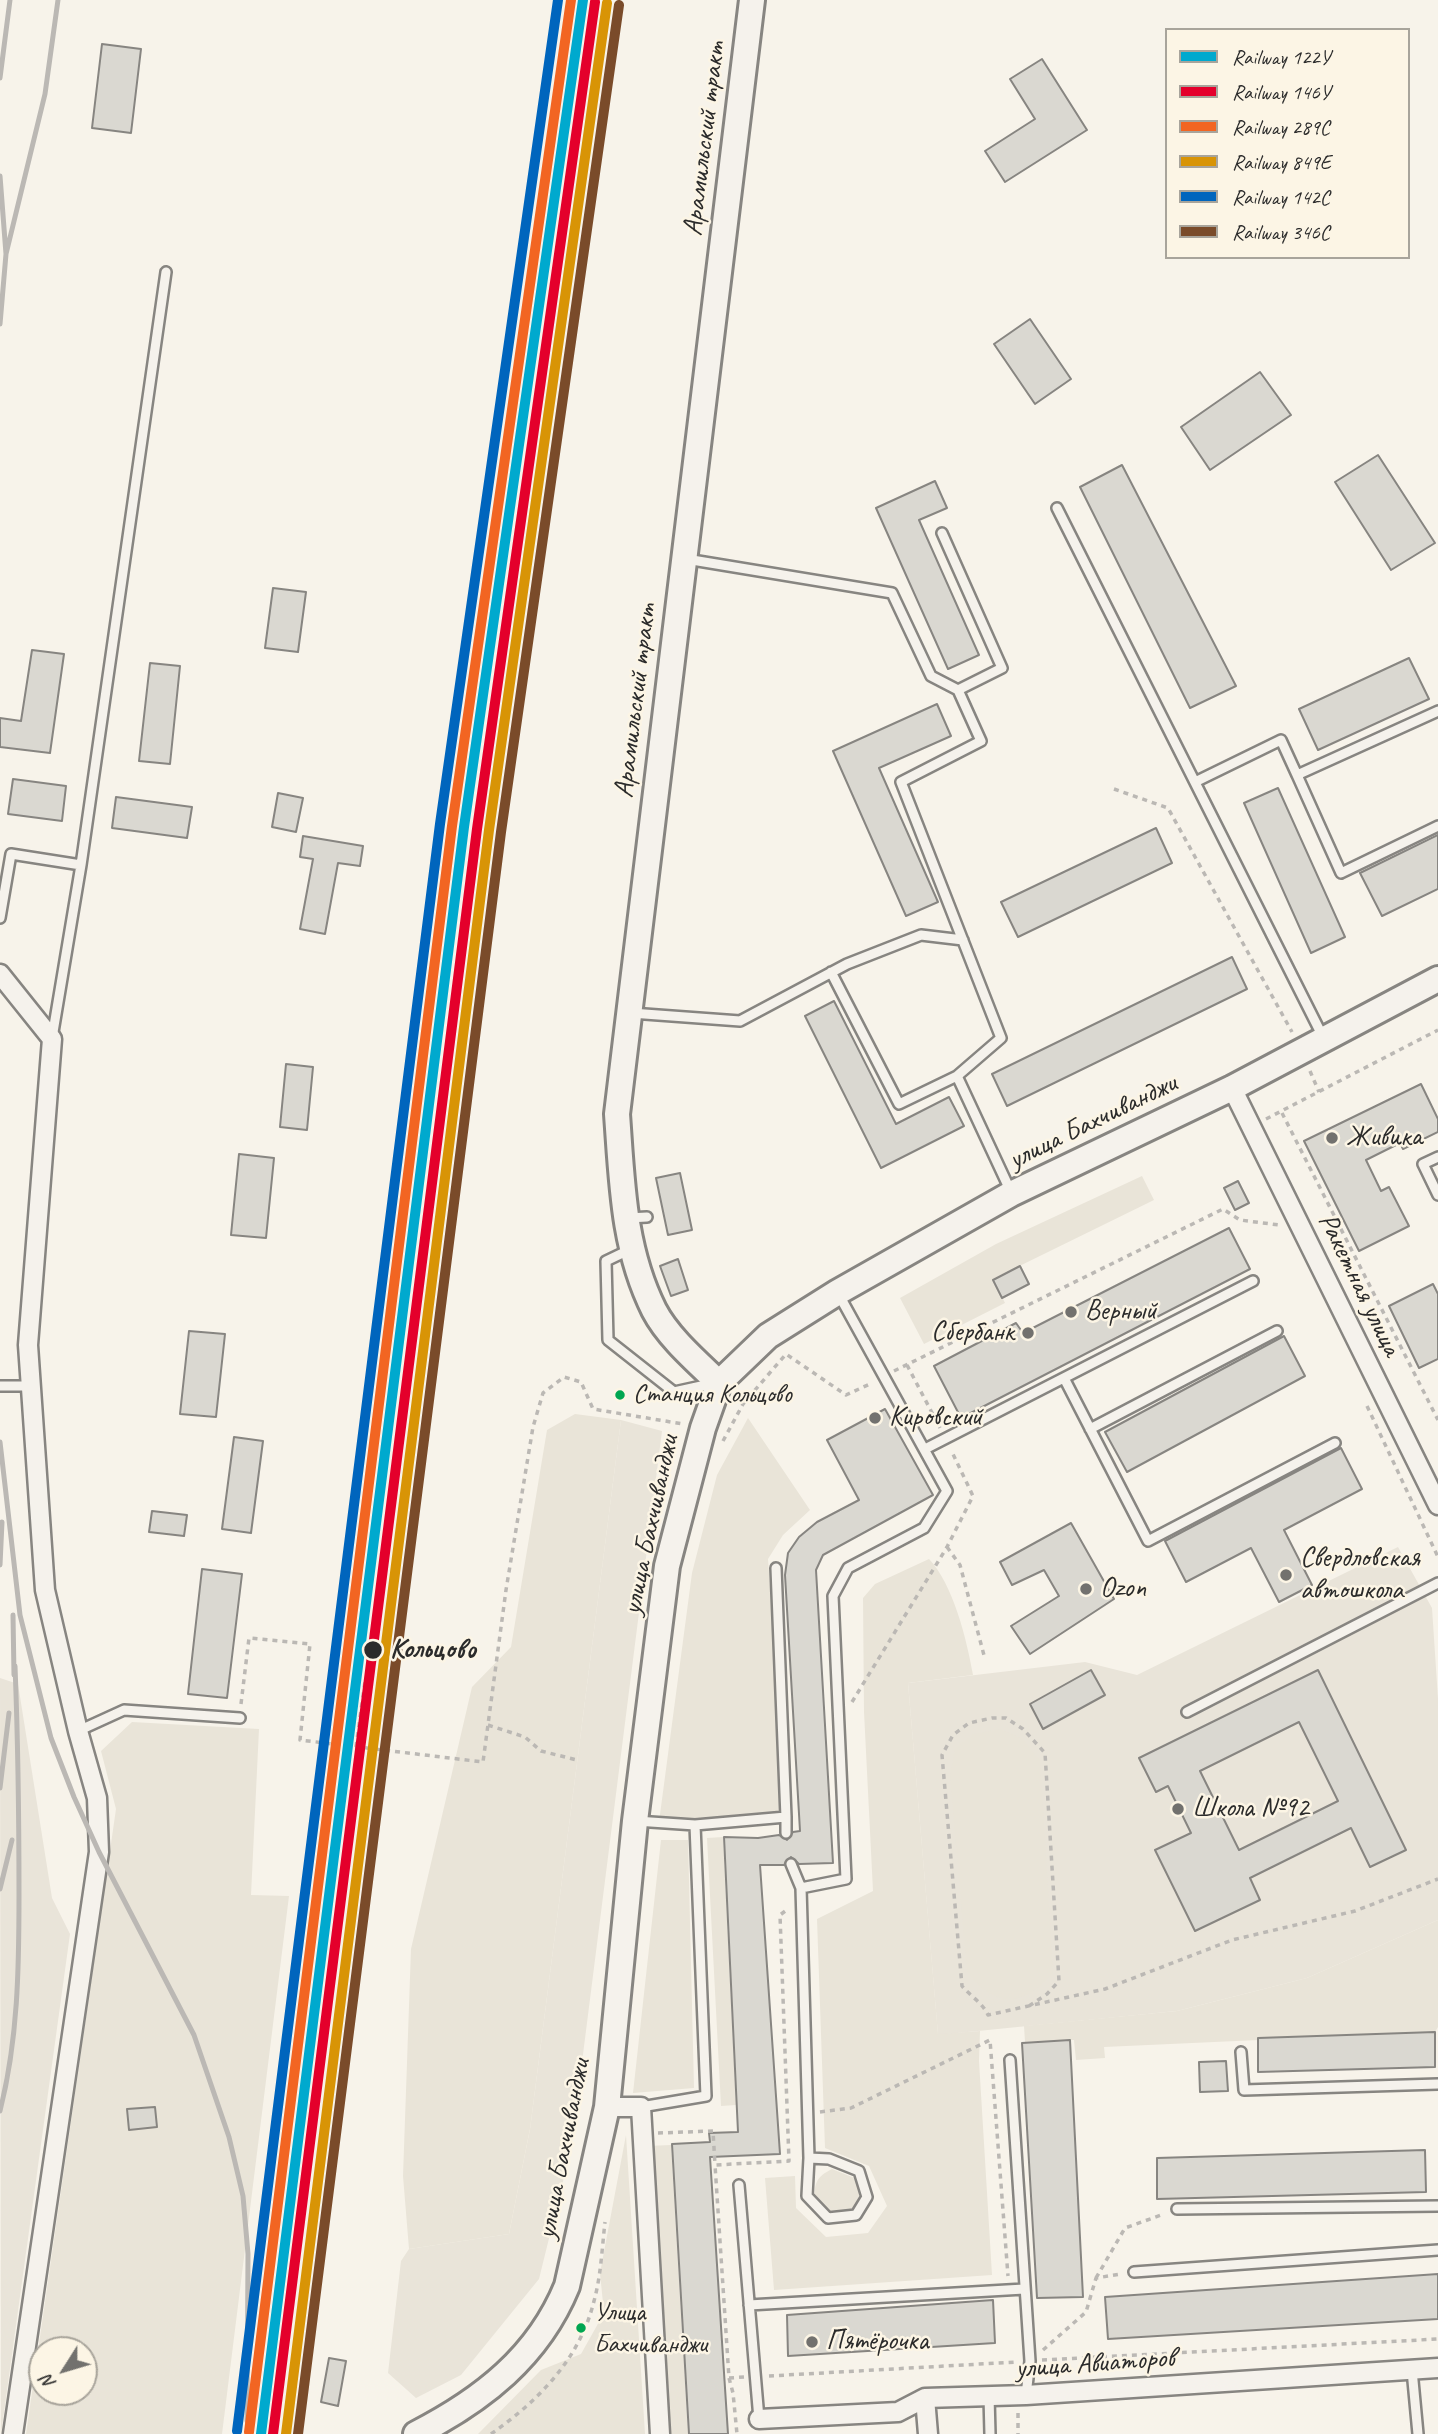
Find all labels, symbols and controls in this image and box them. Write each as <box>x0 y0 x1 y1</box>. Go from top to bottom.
legend <box>1165 28 1410 259</box>
street label: Арамильский тракт <box>676 40 734 238</box>
text: Railway 122У <box>1232 44 1331 70</box>
text: Railway 146У <box>1232 79 1331 105</box>
text: Railway 289С <box>1232 114 1330 140</box>
text: Railway 849Е <box>1232 149 1331 175</box>
text: Railway 142С <box>1232 184 1330 210</box>
text: Railway 346С <box>1232 219 1330 245</box>
street label: Арамильский тракт <box>607 602 665 800</box>
street label: улица Бахчиванджи <box>1003 1067 1183 1177</box>
place label: Живика <box>1346 1121 1422 1155</box>
marker: Живика <box>1324 1130 1340 1146</box>
street label: Ракетная улица <box>1310 1208 1408 1362</box>
place label: Верный <box>1085 1295 1157 1329</box>
marker: Верный <box>1063 1304 1079 1320</box>
place label: Сбербанк <box>931 1316 1014 1350</box>
marker: Сбербанк <box>1020 1325 1036 1341</box>
place label: Станция Кольцово <box>633 1379 792 1411</box>
marker: Станция Кольцово <box>613 1388 627 1402</box>
place label: Кировский <box>889 1401 983 1435</box>
marker: Кировский <box>867 1410 883 1426</box>
street label: улица Бахчиванджи <box>616 1432 686 1618</box>
place label: Свердловская автошкола <box>1300 1542 1420 1608</box>
marker: Свердловская автошкола <box>1278 1567 1294 1583</box>
place label: Ozon <box>1100 1572 1146 1606</box>
marker: Ozon <box>1078 1581 1094 1597</box>
place label: Кольцово <box>390 1633 476 1667</box>
marker: Кольцово <box>362 1639 384 1661</box>
place label: Школа №92 <box>1192 1792 1309 1826</box>
marker: Школа №92 <box>1170 1801 1186 1817</box>
street label: улица Бахчиванджи <box>530 2056 598 2242</box>
place label: Улица Бахчиванджи <box>594 2297 707 2358</box>
marker: Улица Бахчиванджи <box>574 2321 588 2335</box>
place label: Пятёрочка <box>826 2325 929 2359</box>
marker: Пятёрочка <box>804 2334 820 2350</box>
north arrow <box>28 2336 98 2406</box>
street label: улица Авиаторов <box>1014 2342 1176 2386</box>
text: N <box>35 2371 61 2394</box>

